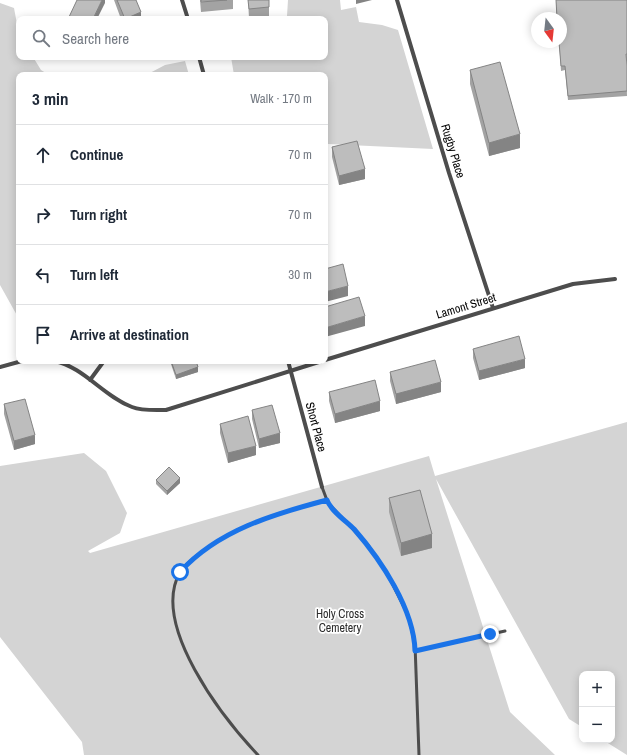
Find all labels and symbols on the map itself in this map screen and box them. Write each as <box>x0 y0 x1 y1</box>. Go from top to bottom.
north arrow <box>531 12 567 48</box>
street label: Rugby Place <box>437 122 469 180</box>
street label: Lamont Street <box>434 289 498 323</box>
street label: Short Place <box>302 400 330 454</box>
route start <box>171 563 189 581</box>
park label: Holy Cross Cemetery <box>316 606 364 636</box>
route end <box>481 625 499 643</box>

